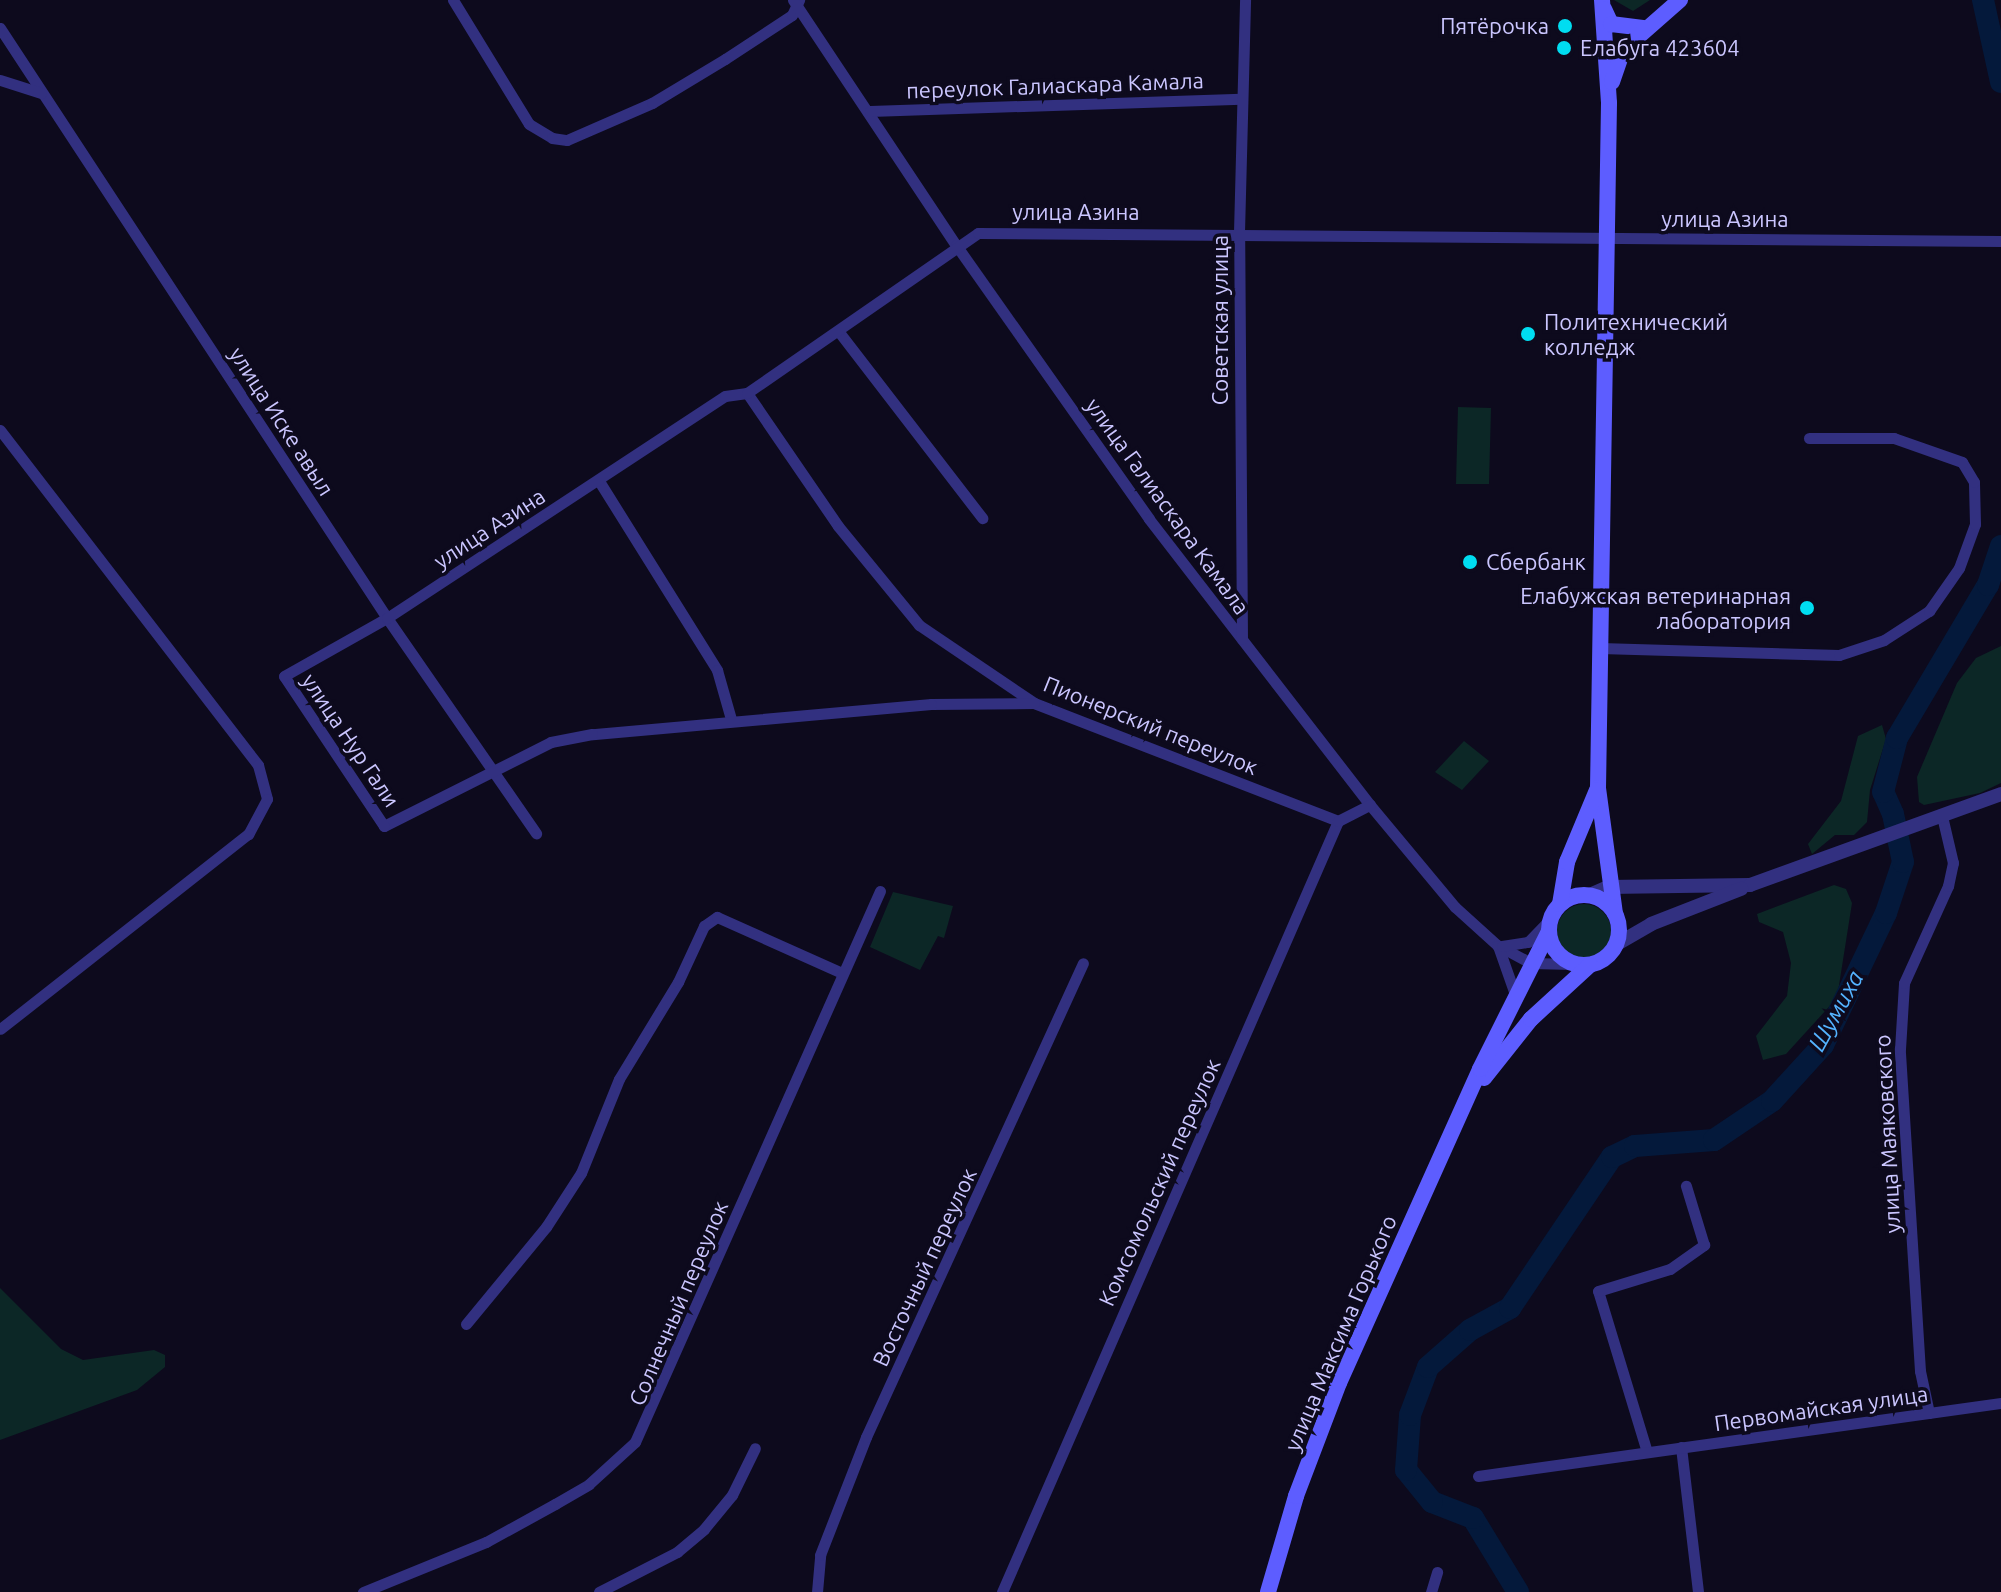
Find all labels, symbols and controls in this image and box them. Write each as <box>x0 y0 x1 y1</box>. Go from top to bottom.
place label: Пятёрочка <box>1440 13 1549 39</box>
marker: Пятёрочка <box>1556 17 1574 35</box>
place label: Елабуга 423604 <box>1580 35 1740 61</box>
marker: Елабуга 423604 <box>1555 39 1573 57</box>
street label: переулок Галиаскара Камала <box>906 67 1204 103</box>
street label: улица Азина <box>1012 199 1140 225</box>
street label: улица Азина <box>1661 206 1789 232</box>
street label: Советская улица <box>1207 235 1233 405</box>
place label: Политехнический колледж <box>1544 308 1728 360</box>
marker: Политехнический колледж <box>1519 325 1537 343</box>
street label: улица Иске авыл <box>224 342 340 500</box>
street label: улица Галиаскара Камала <box>1081 393 1255 619</box>
street label: улица Азина <box>428 482 550 574</box>
place label: Сбербанк <box>1486 549 1586 575</box>
marker: Сбербанк <box>1461 553 1479 571</box>
place label: Елабужская ветеринарная лаборатория <box>1520 582 1791 634</box>
marker: Елабужская ветеринарная лаборатория <box>1798 599 1816 617</box>
street label: улица Нур Гали <box>297 668 405 812</box>
street label: Пионерский переулок <box>1040 670 1262 780</box>
water label: Шумиха <box>1802 966 1870 1056</box>
street label: улица Маяковского <box>1869 1034 1905 1234</box>
street label: Комсомольский переулок <box>1092 1054 1226 1310</box>
street label: Восточный переулок <box>866 1164 982 1370</box>
street label: Солнечный переулок <box>623 1197 733 1409</box>
street label: улица Максима Горького <box>1278 1211 1402 1455</box>
street label: Первомайская улица <box>1712 1380 1930 1436</box>

